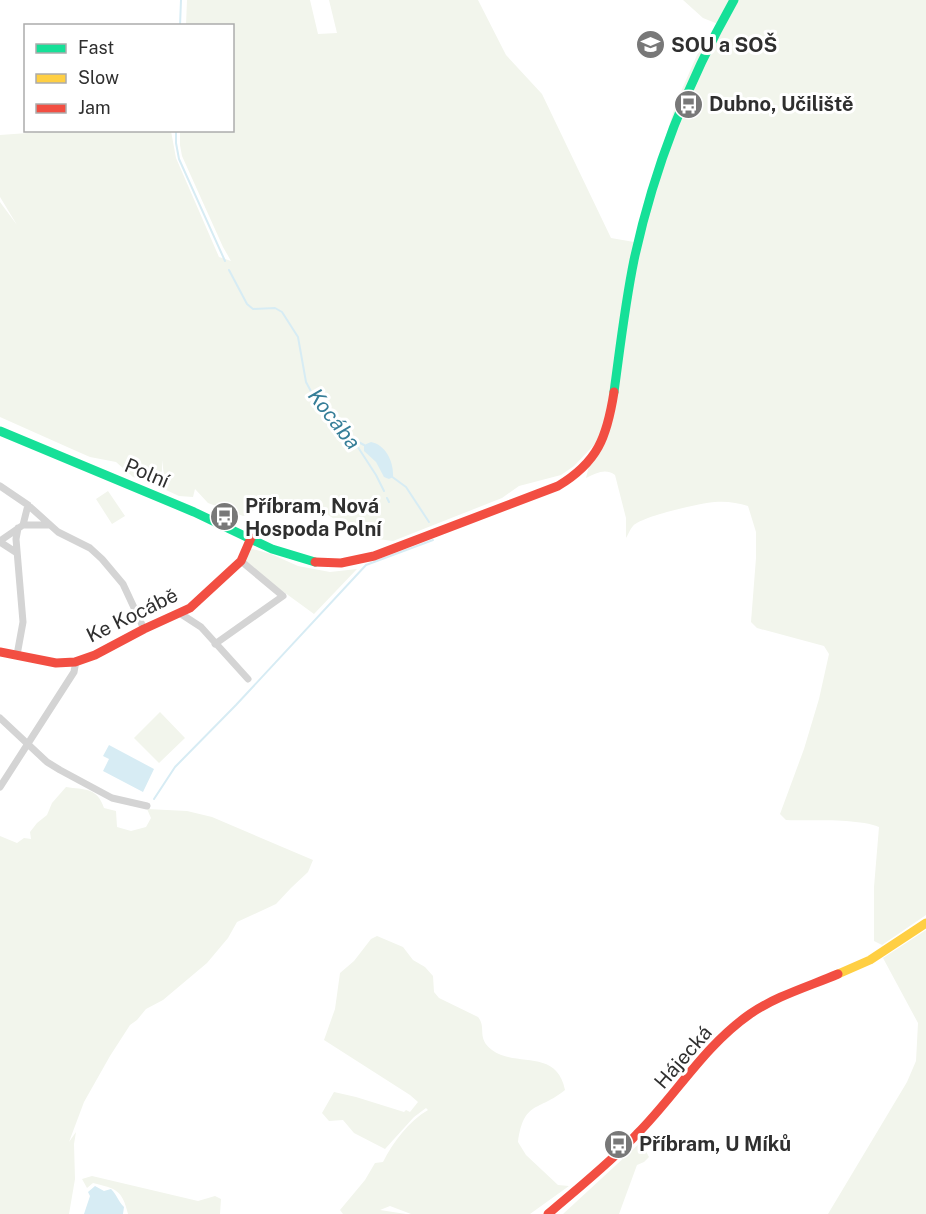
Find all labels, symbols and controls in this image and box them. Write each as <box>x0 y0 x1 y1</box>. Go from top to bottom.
legend <box>24 24 234 132</box>
school or university icon: SOU a SOŠ <box>634 29 666 61</box>
place label: SOU a SOŠ <box>671 32 777 57</box>
text: Fast <box>78 37 114 58</box>
text: Slow <box>78 67 119 88</box>
bus stop icon: Dubno, Učiliště <box>672 88 704 120</box>
place label: Dubno, Učiliště <box>709 92 853 116</box>
text: Jam <box>78 97 111 118</box>
water label: Kocába <box>303 383 366 454</box>
street label: Polní <box>121 453 174 494</box>
place label: Příbram, Nová Hospoda Polní <box>245 494 382 541</box>
bus stop icon: Příbram, Nová Hospoda Polní <box>208 501 240 533</box>
street label: Ke Kocábě <box>82 583 182 647</box>
street label: Hájecká <box>649 1021 717 1093</box>
bus stop icon: Příbram, U Míků <box>602 1128 634 1160</box>
place label: Příbram, U Míků <box>639 1132 791 1156</box>

